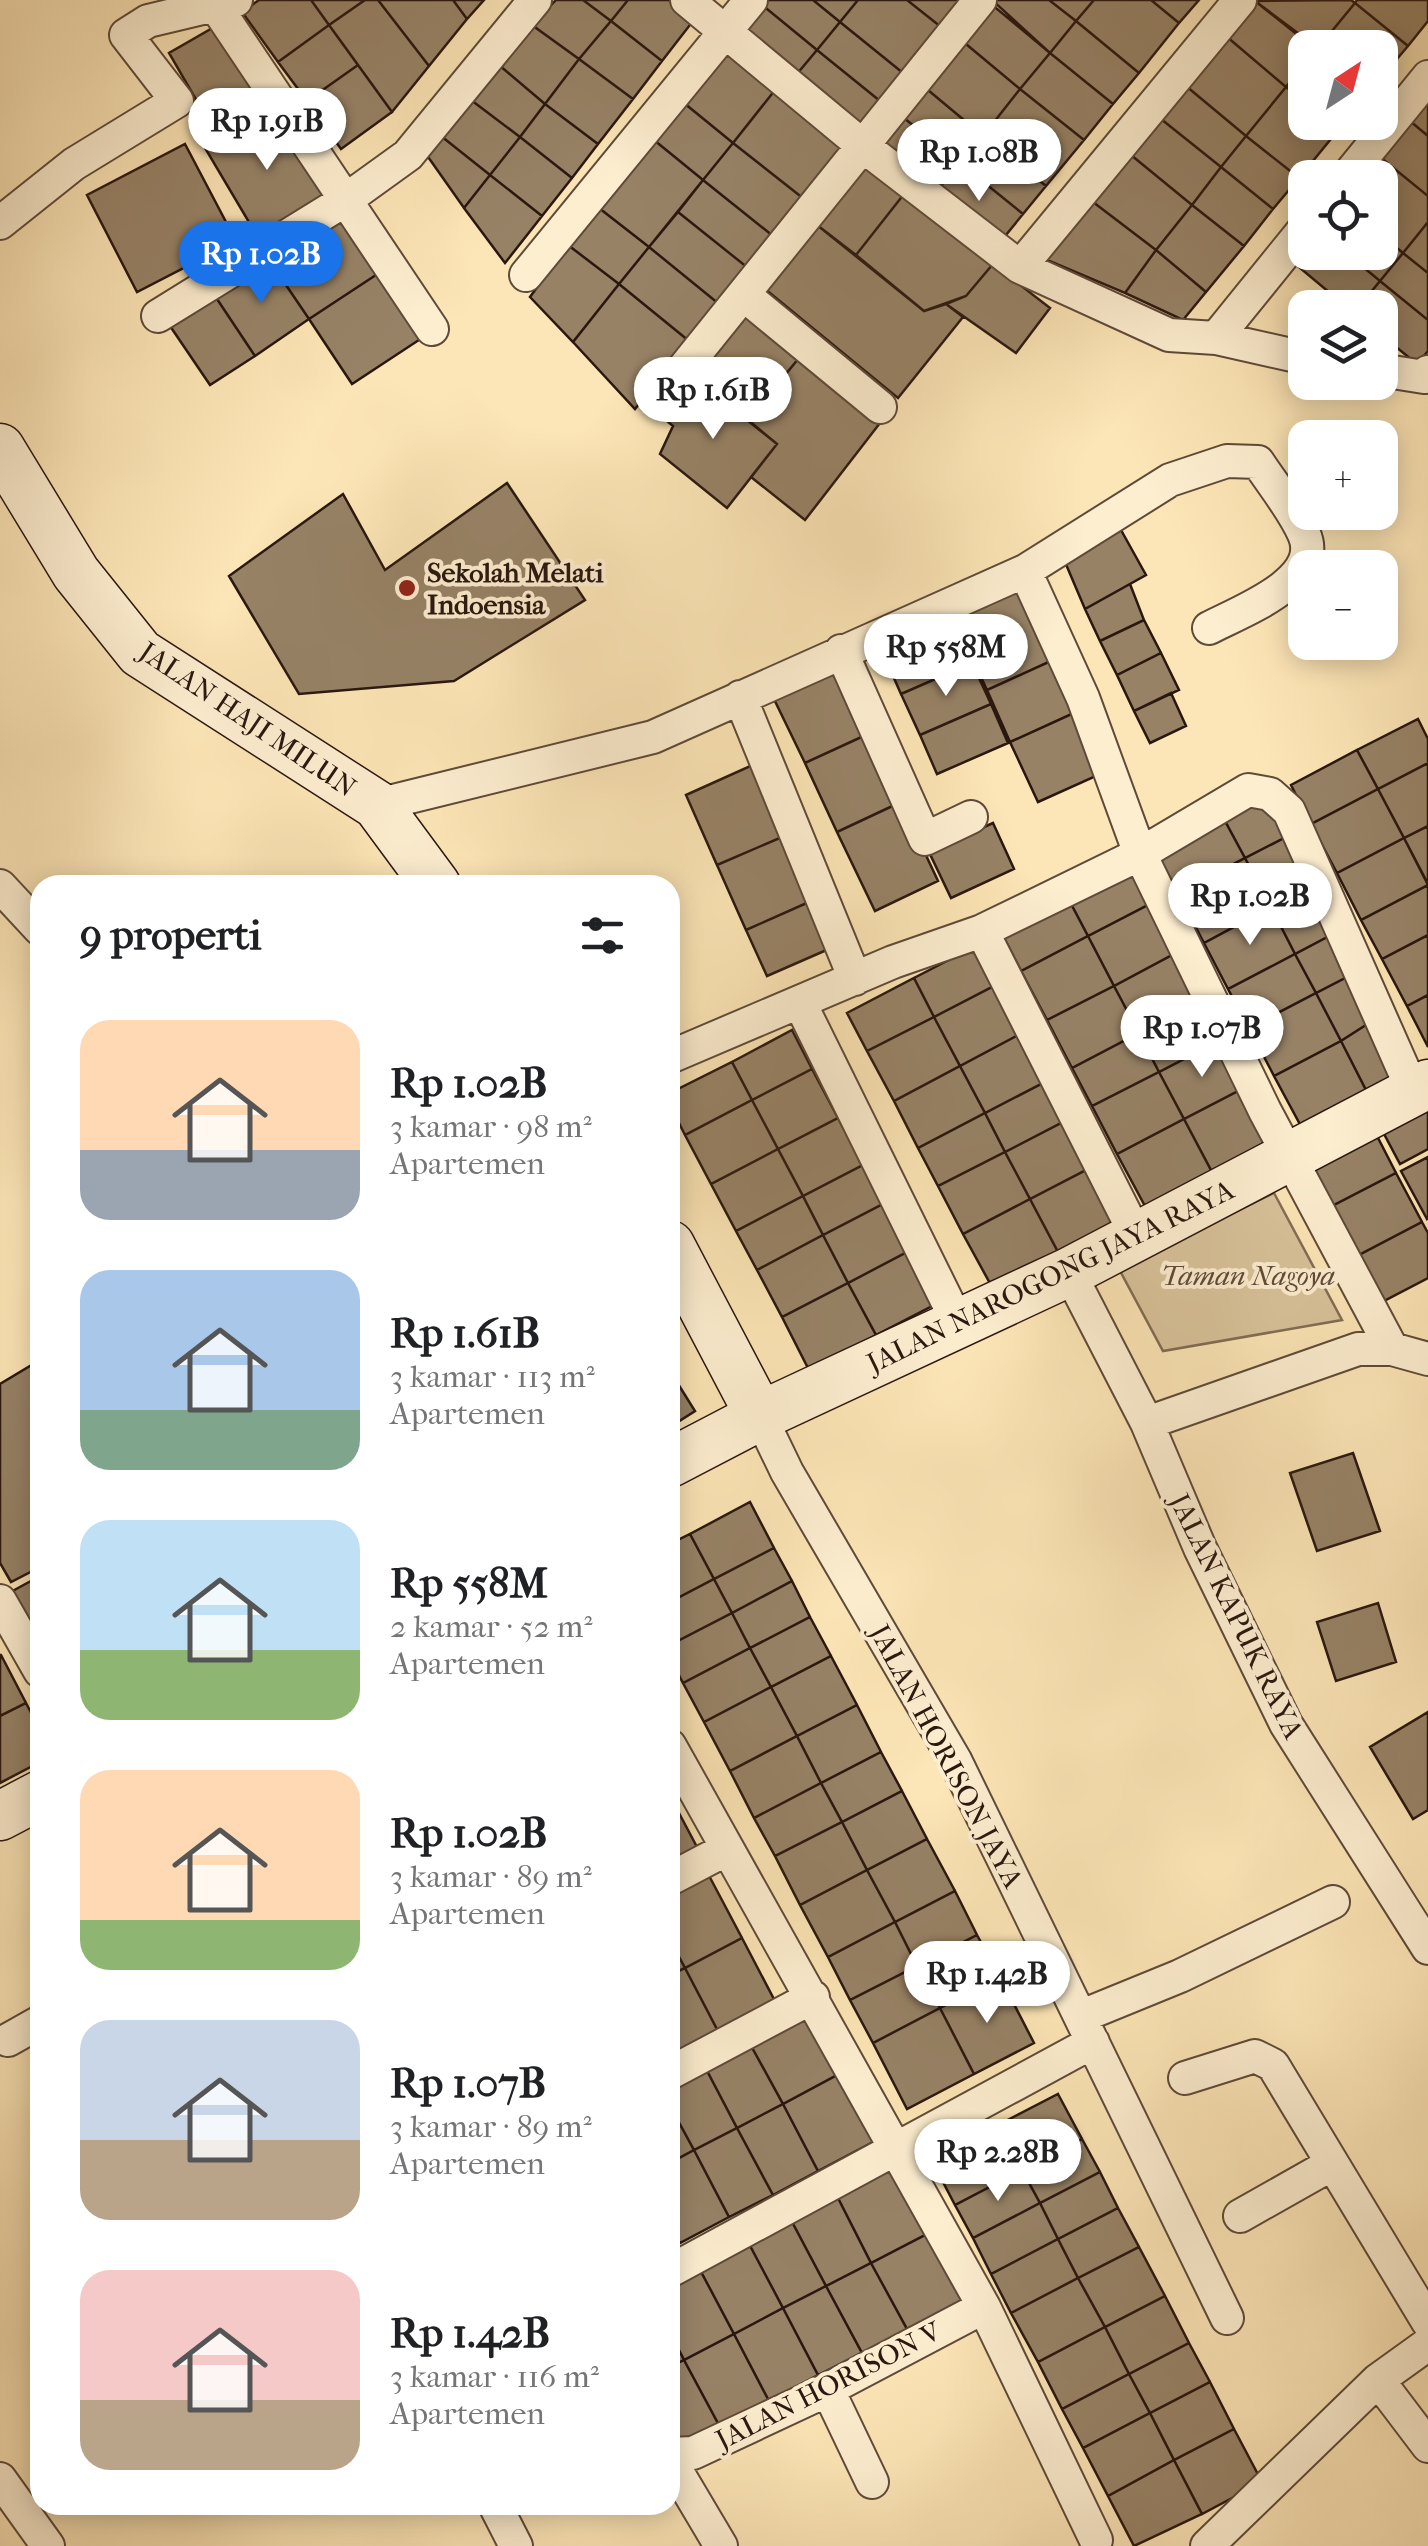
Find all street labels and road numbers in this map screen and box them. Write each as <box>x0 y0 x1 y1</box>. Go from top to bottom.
street label: JALAN HAJI MILUN <box>131 634 362 804</box>
street label: JALAN NAROGONG JAYA RAYA <box>860 1173 1240 1381</box>
street label: JALAN KAPUK RAYA <box>1162 1486 1311 1745</box>
street label: JALAN HORISON JAYA <box>862 1617 1030 1894</box>
street label: JALAN HORISON V <box>709 2314 947 2457</box>

